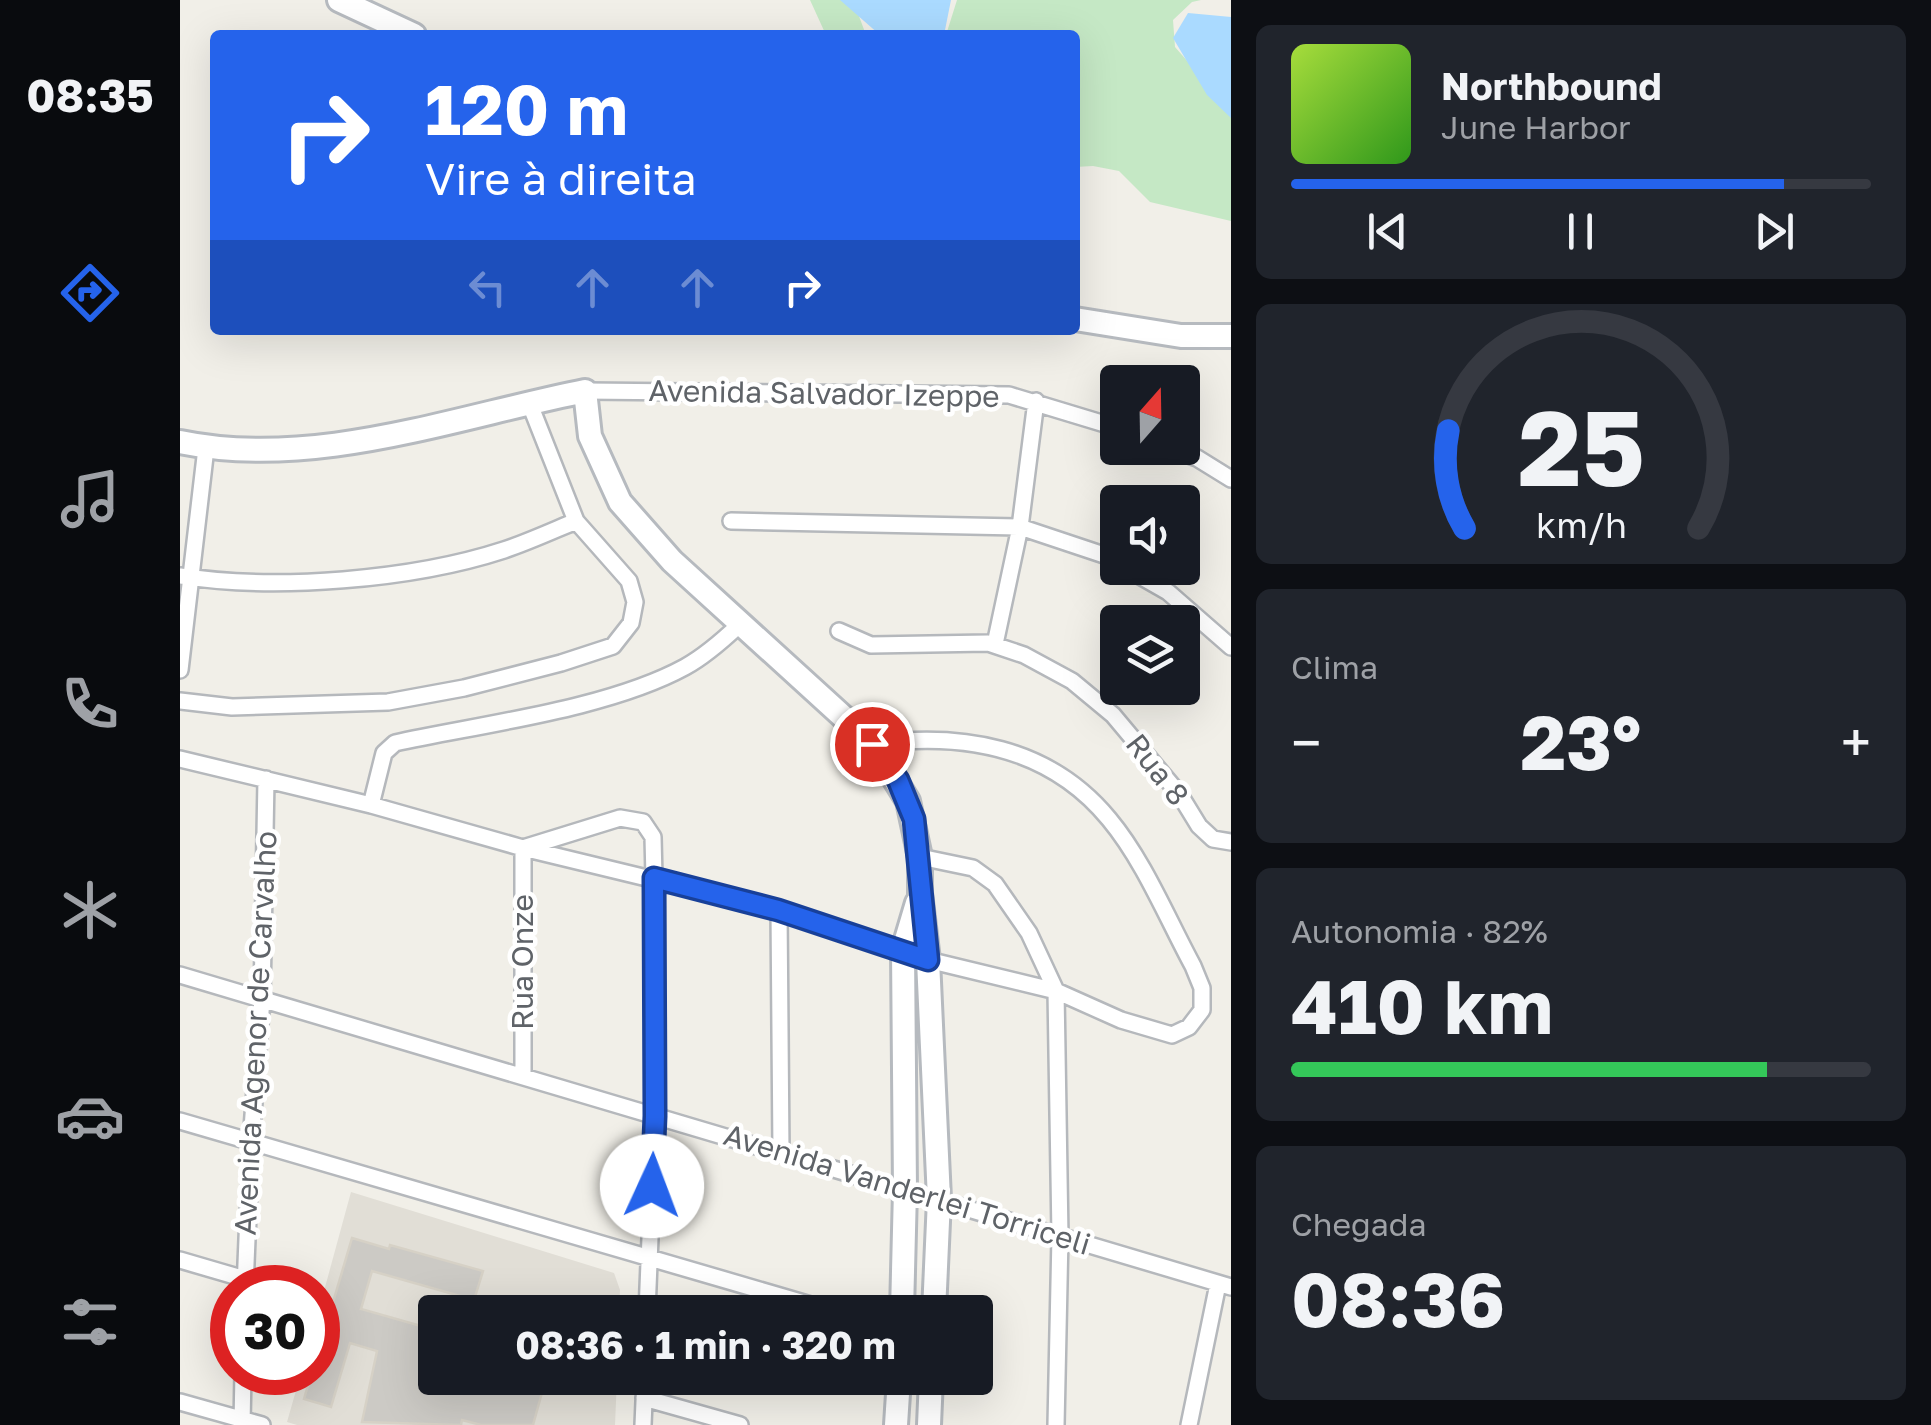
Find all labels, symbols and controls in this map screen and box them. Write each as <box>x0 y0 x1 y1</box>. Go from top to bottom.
text: Northbound <box>1441 63 1662 108</box>
text: 120 m <box>425 66 628 150</box>
text: 08:35 <box>26 68 154 122</box>
icon: right <box>260 70 390 200</box>
text: June Harbor <box>1441 108 1631 146</box>
text: Vire à direita <box>425 151 697 205</box>
icon: previous <box>1360 204 1415 259</box>
icon: pause <box>1553 204 1608 259</box>
icon: next <box>1747 204 1802 259</box>
icon: directions <box>55 258 125 328</box>
icon: left <box>460 260 515 315</box>
icon: ahead <box>565 260 620 315</box>
icon: ahead <box>670 260 725 315</box>
icon: right <box>775 260 830 315</box>
north arrow <box>1100 365 1200 465</box>
map controls <box>1100 365 1200 705</box>
street label: Avenida Salvador Izeppe <box>648 372 1000 414</box>
text: 25 <box>1518 384 1644 509</box>
icon: music <box>55 464 125 534</box>
button: sound <box>1100 485 1200 585</box>
text: km/h <box>1536 503 1626 546</box>
button: layers <box>1100 605 1200 705</box>
text: Clima <box>1291 648 1378 686</box>
icon: phone <box>55 669 125 739</box>
text: 23° <box>1521 696 1641 787</box>
pin <box>830 702 915 787</box>
text: − <box>1291 709 1321 775</box>
text: + <box>1841 709 1871 775</box>
icon: arrive <box>845 717 900 772</box>
street label: Rua 8 <box>1119 727 1197 812</box>
street label: Avenida Agenor de Carvalho <box>226 830 284 1236</box>
icon: climate <box>55 875 125 945</box>
street label: Rua Onze <box>504 894 540 1030</box>
text: Autonomia · 82% <box>1291 912 1548 950</box>
text: 410 km <box>1291 960 1553 1051</box>
icon: car <box>55 1081 125 1151</box>
street label: Avenida Vanderlei Torriceli <box>720 1116 1095 1262</box>
position arrow <box>600 1134 704 1238</box>
text: Chegada <box>1291 1205 1427 1243</box>
text: 08:36 <box>1291 1253 1505 1344</box>
speed limit sign: 30 <box>210 1265 340 1395</box>
icon: filters <box>55 1287 125 1357</box>
text: 08:36 · 1 min · 320 m <box>515 1322 896 1367</box>

